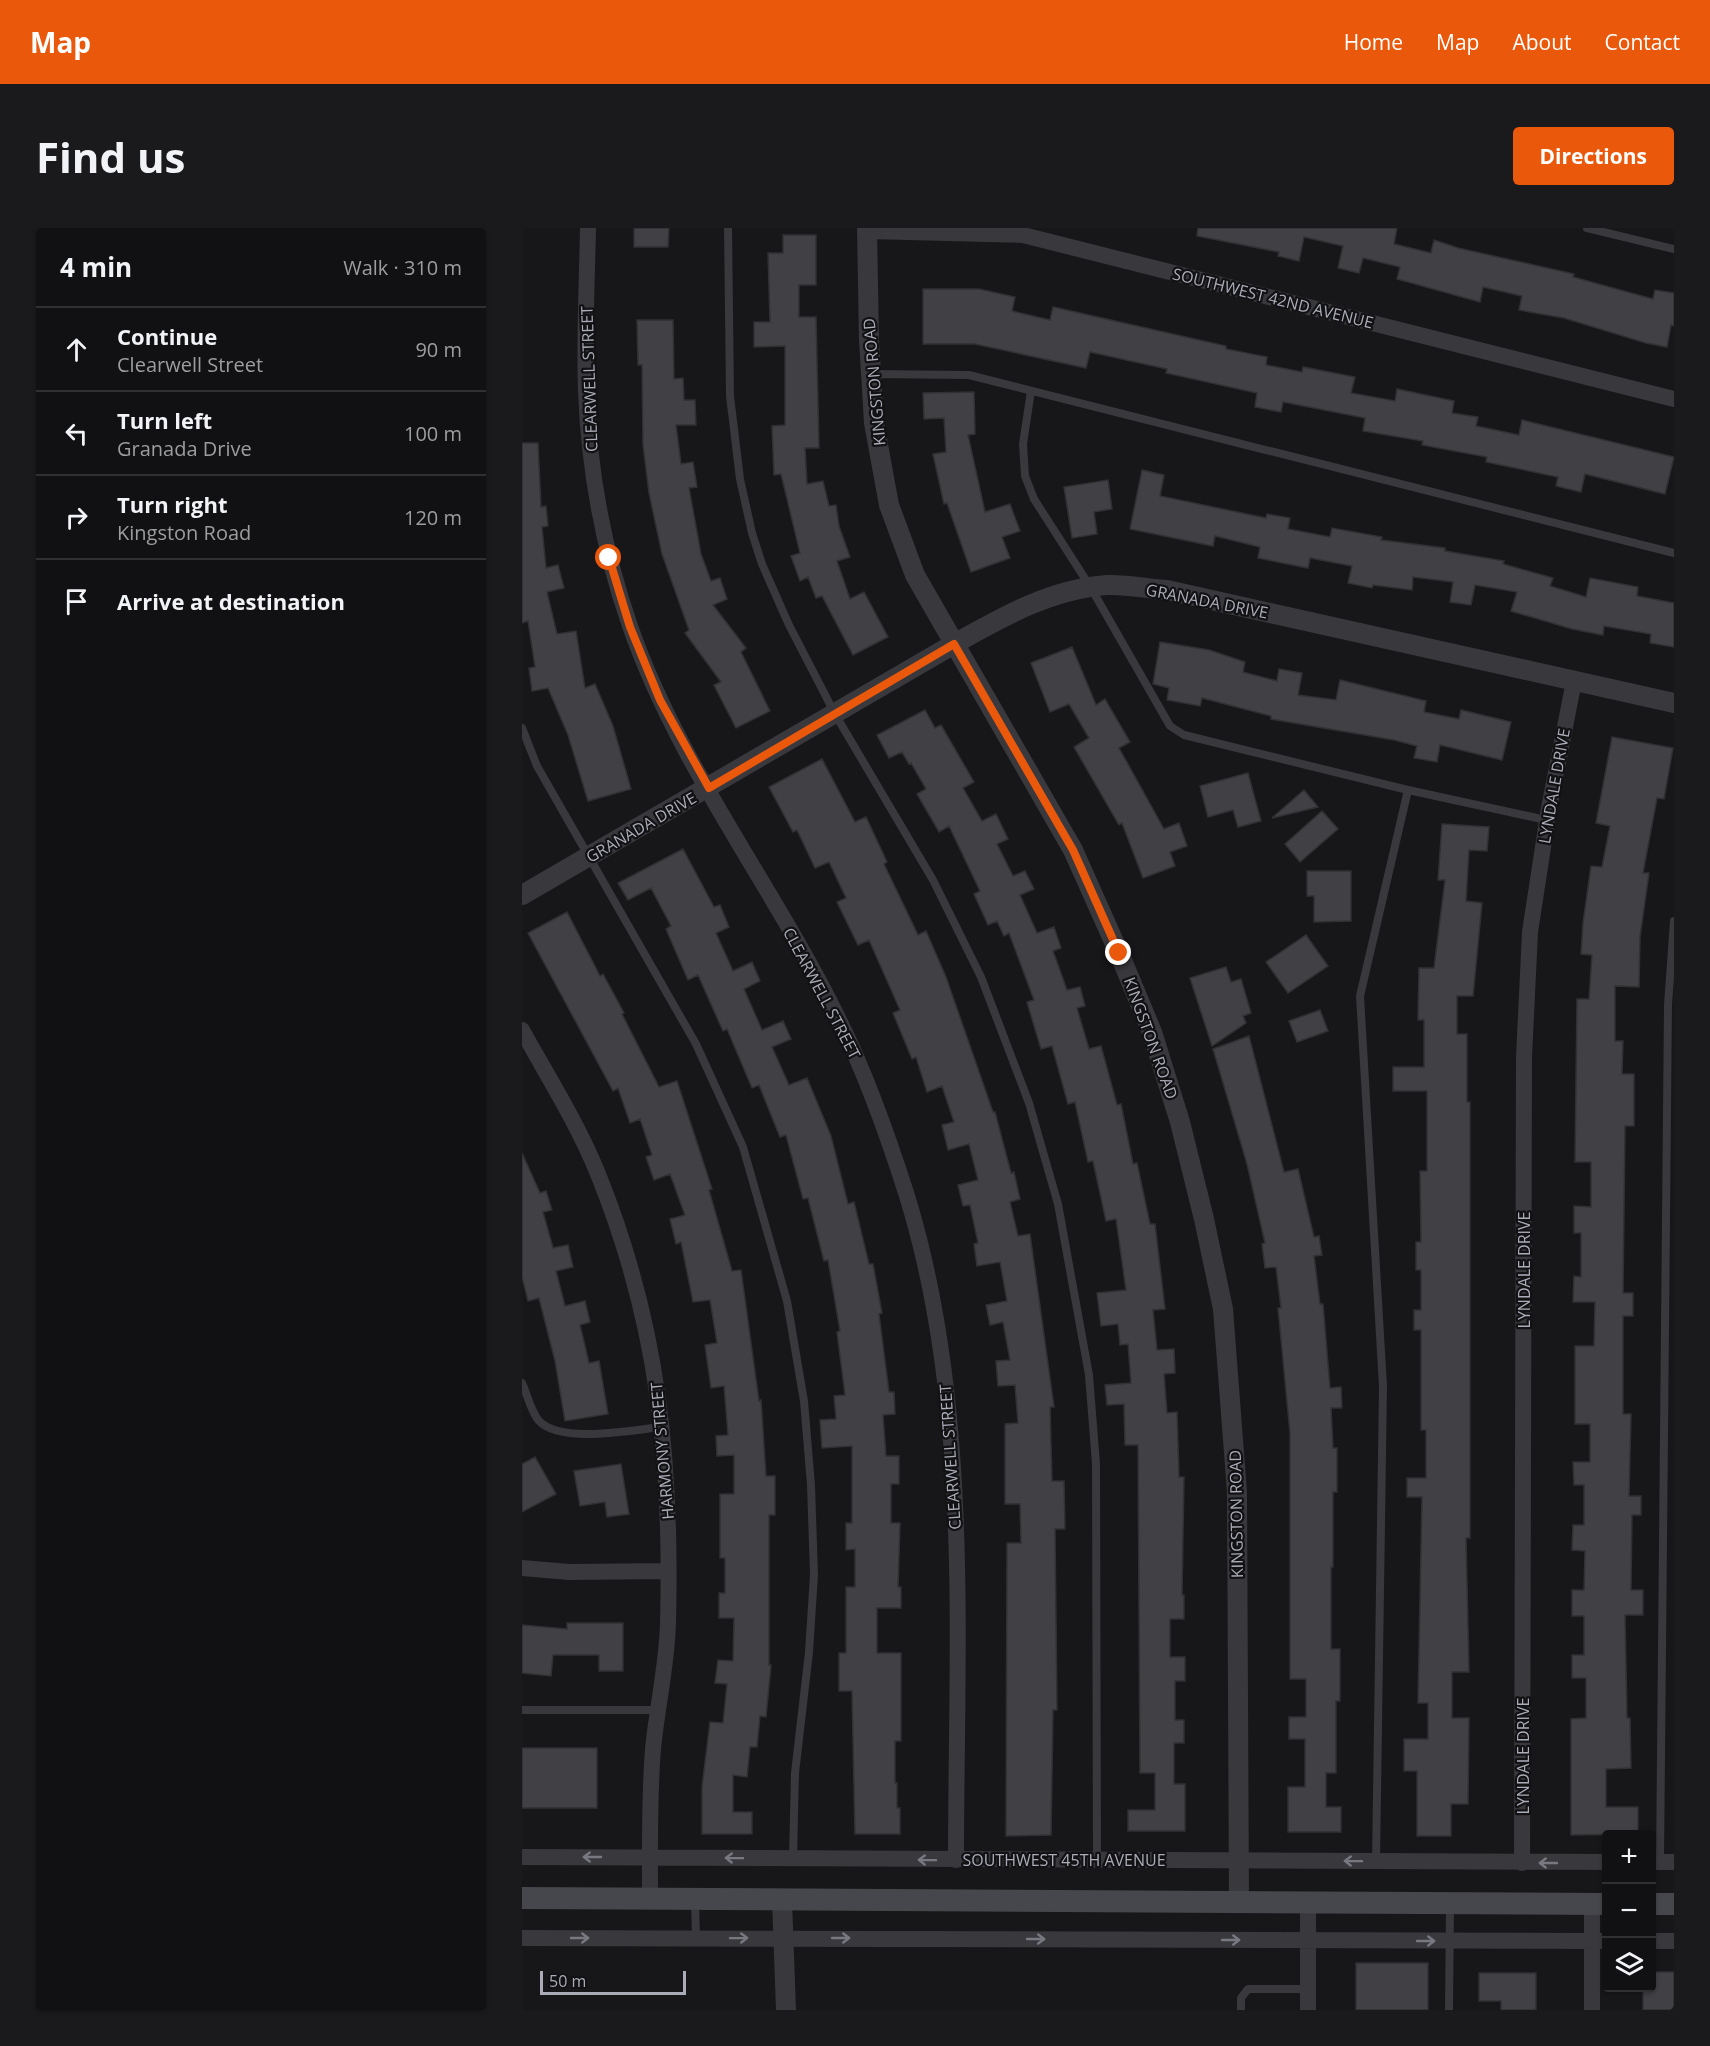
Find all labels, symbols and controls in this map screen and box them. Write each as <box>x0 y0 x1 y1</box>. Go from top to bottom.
text: Map <box>30 23 91 61</box>
text: Home <box>1344 28 1403 56</box>
text: Map <box>1436 28 1479 56</box>
text: About <box>1512 28 1572 56</box>
text: Contact <box>1605 28 1680 56</box>
button: Directions <box>1513 127 1674 185</box>
text: Find us <box>36 128 185 185</box>
text: 4 min <box>60 249 132 285</box>
text: Walk · 310 m <box>343 254 462 281</box>
street label: SOUTHWEST 42ND AVENUE <box>1170 262 1376 334</box>
street label: CLEARWELL STREET <box>575 306 603 452</box>
street label: KINGSTON ROAD <box>857 317 891 447</box>
text: Continue <box>117 321 217 351</box>
icon: ahead <box>60 333 93 366</box>
text: 90 m <box>415 336 462 363</box>
text: Clearwell Street <box>117 351 263 378</box>
text: Turn left <box>117 405 212 435</box>
icon: left <box>60 417 93 450</box>
text: 100 m <box>404 420 462 447</box>
text: Granada Drive <box>117 435 252 462</box>
text: Turn right <box>117 489 228 519</box>
icon: right <box>60 501 93 534</box>
text: 120 m <box>404 504 462 531</box>
text: Kingston Road <box>117 519 251 546</box>
route start <box>595 544 621 570</box>
street label: GRANADA DRIVE <box>1144 578 1270 624</box>
icon: arrive <box>60 585 93 618</box>
text: Arrive at destination <box>117 586 345 616</box>
street label: LYNDALE DRIVE <box>1533 727 1575 845</box>
street label: GRANADA DRIVE <box>582 786 700 868</box>
street label: CLEARWELL STREET <box>778 923 866 1063</box>
route end <box>1105 939 1131 965</box>
street label: KINGSTON ROAD <box>1119 974 1183 1102</box>
street label: LYNDALE DRIVE <box>1513 1212 1535 1328</box>
street label: HARMONY STREET <box>645 1381 679 1521</box>
street label: CLEARWELL STREET <box>934 1383 966 1531</box>
street label: KINGSTON ROAD <box>1224 1450 1248 1578</box>
street label: LYNDALE DRIVE <box>1512 1698 1534 1814</box>
map controls <box>1602 1830 1656 1992</box>
button: + <box>1602 1830 1656 1884</box>
street label: SOUTHWEST 45TH AVENUE <box>962 1849 1166 1871</box>
one-way arrow <box>582 1851 602 1863</box>
one-way arrow <box>724 1852 744 1864</box>
one-way arrow <box>918 1854 938 1866</box>
one-way arrow <box>1344 1855 1364 1867</box>
one-way arrow <box>1539 1857 1559 1869</box>
button: − <box>1602 1884 1656 1938</box>
one-way arrow <box>570 1932 590 1944</box>
one-way arrow <box>729 1932 749 1944</box>
one-way arrow <box>831 1932 851 1944</box>
one-way arrow <box>1026 1933 1046 1945</box>
one-way arrow <box>1221 1934 1241 1946</box>
one-way arrow <box>1416 1935 1436 1947</box>
button: layers <box>1602 1938 1656 1992</box>
scale bar <box>540 1968 686 1996</box>
text: 50 m <box>549 1970 586 1992</box>

